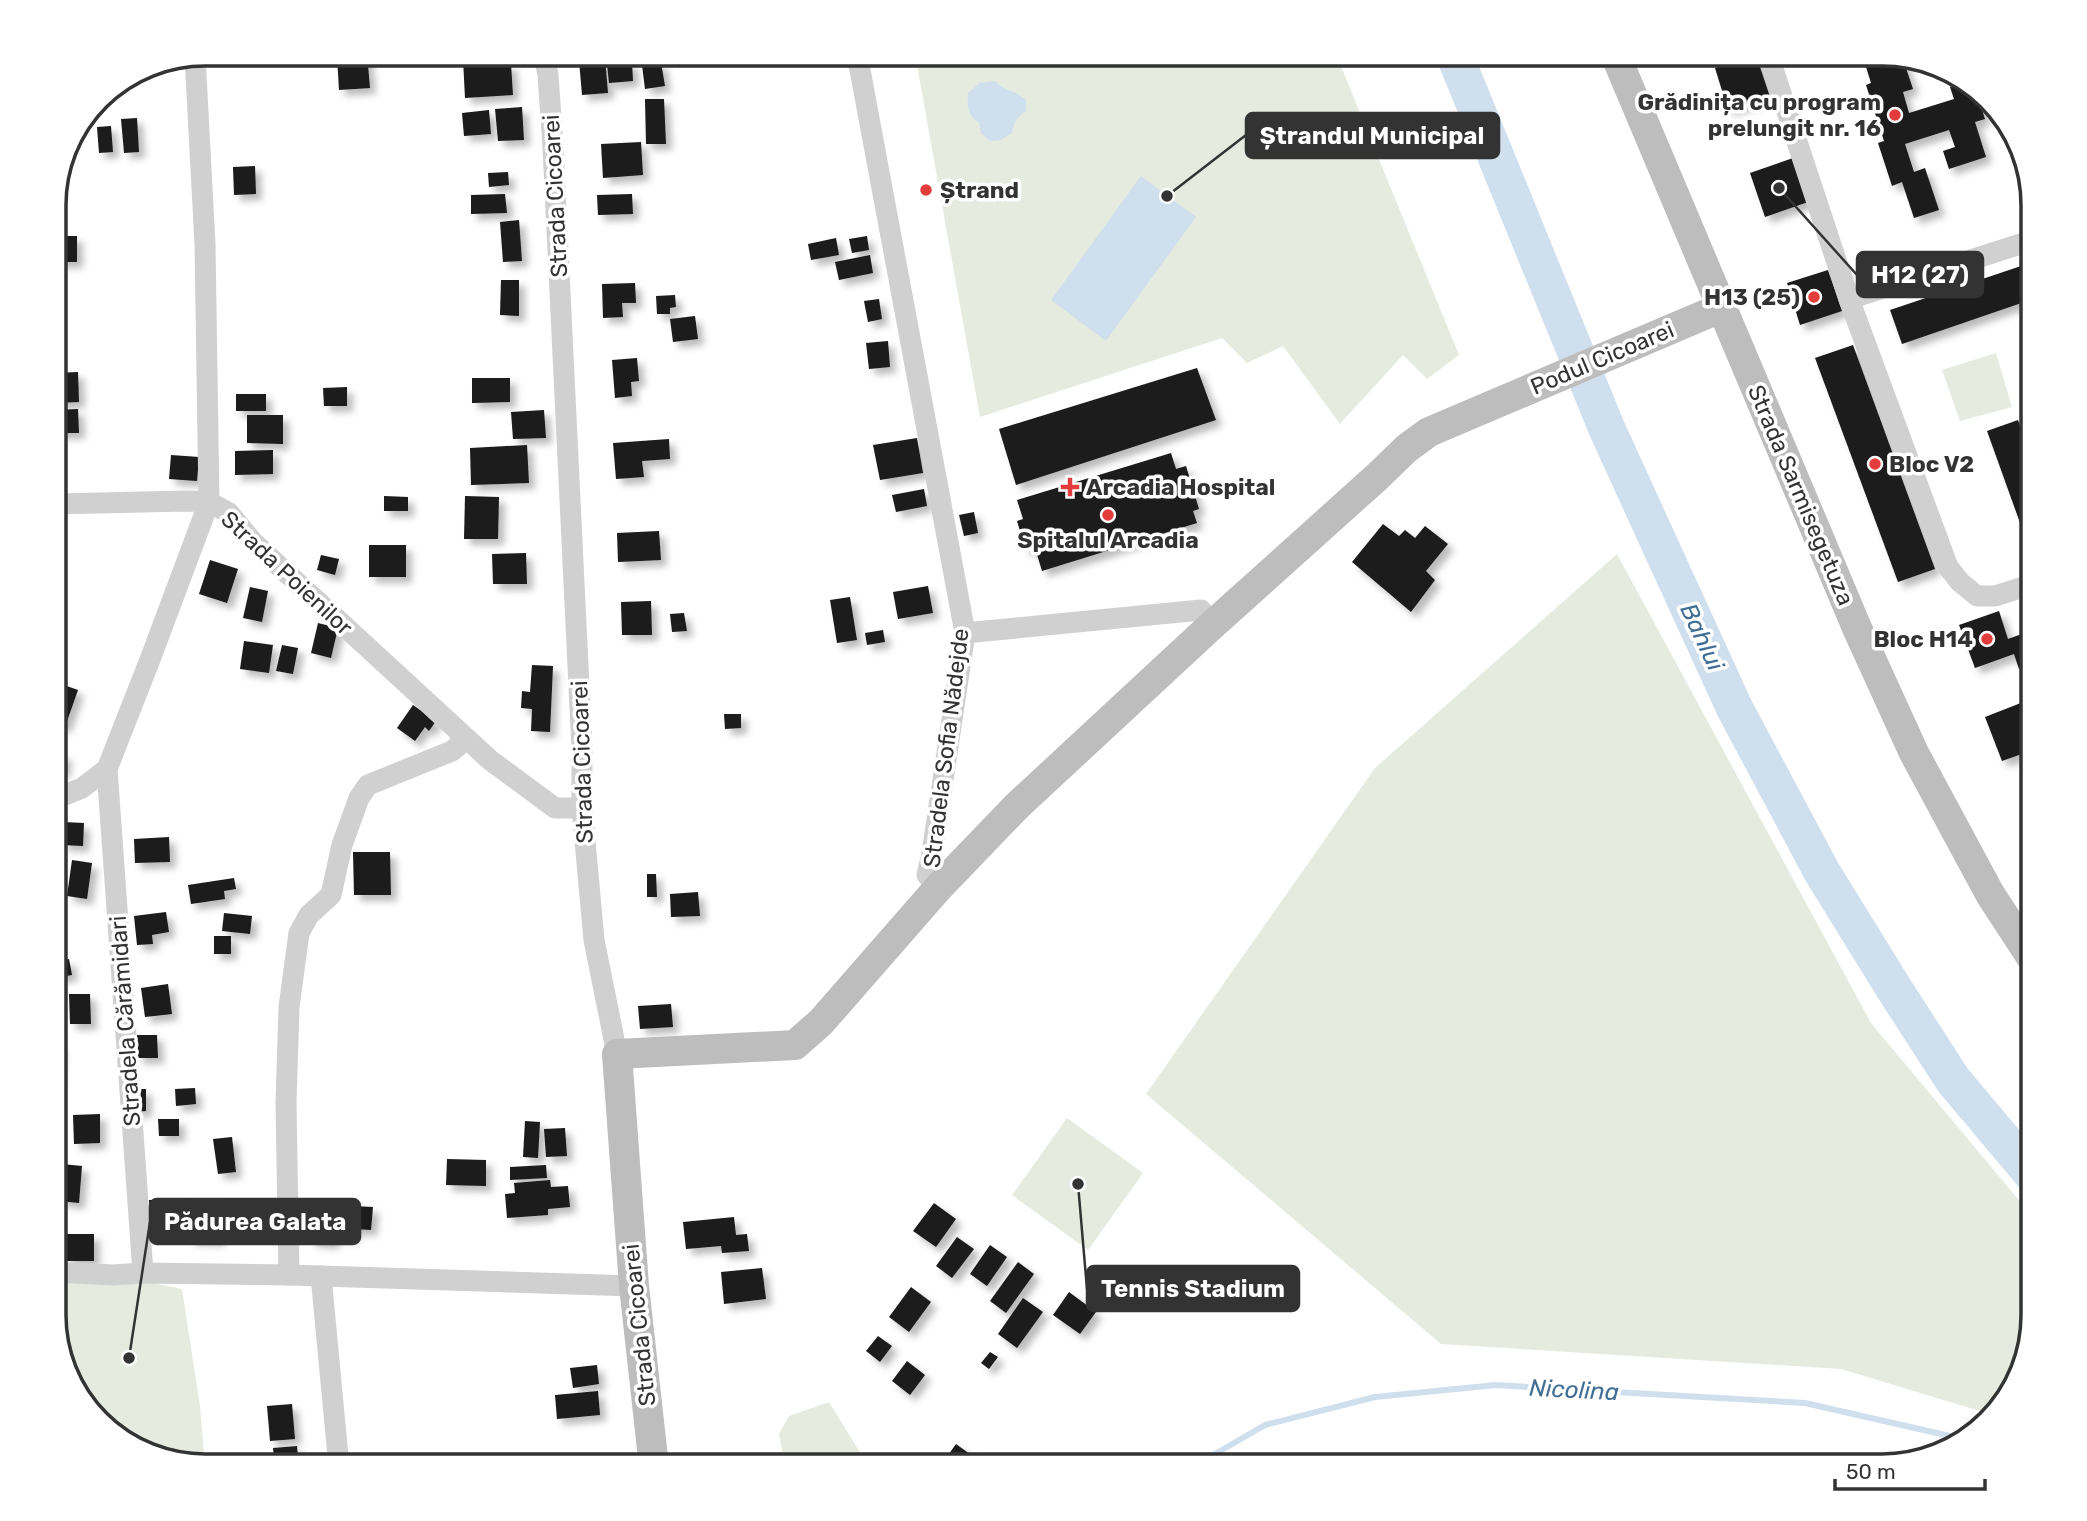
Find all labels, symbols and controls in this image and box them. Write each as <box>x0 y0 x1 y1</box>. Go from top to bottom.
place label: Grădinița cu program prelungit nr. 16 <box>1637 88 1881 142</box>
marker: Grădinița cu program prelungit nr. 16 <box>1887 107 1903 123</box>
callout: Ștrandul Municipal <box>1246 113 1499 158</box>
street label: Strada Cicoarei <box>537 114 573 278</box>
text: Ștrandul Municipal <box>1260 122 1484 150</box>
place label: Ștrand <box>940 176 1019 204</box>
marker: Ștrand <box>918 182 934 198</box>
callout: H12 (27) <box>1857 252 1983 297</box>
text: H12 (27) <box>1871 261 1969 289</box>
place label: H13 (25) <box>1704 283 1800 311</box>
marker: H13 (25) <box>1806 289 1822 305</box>
street label: Podul Cicoarei <box>1526 315 1678 401</box>
street label: Strada Sarmisegetuza <box>1742 381 1860 609</box>
place label: Bloc V2 <box>1889 450 1974 478</box>
marker: Bloc V2 <box>1867 456 1883 472</box>
place label: Arcadia Hospital <box>1086 473 1275 501</box>
marker: Arcadia Hospital <box>1060 477 1080 497</box>
street label: Strada Poienilor <box>215 505 359 641</box>
marker: Spitalul Arcadia <box>1100 507 1116 523</box>
place label: Spitalul Arcadia <box>1017 526 1199 554</box>
water label: Bahlui <box>1674 599 1730 676</box>
place label: Bloc H14 <box>1873 625 1973 653</box>
street label: Stradela Sofia Nădejde <box>917 627 975 869</box>
marker: Bloc H14 <box>1979 631 1995 647</box>
street label: Strada Cicoarei <box>565 680 599 844</box>
street label: Stradela Cărămidari <box>104 915 146 1127</box>
callout: Pădurea Galata <box>150 1199 360 1244</box>
text: Pădurea Galata <box>164 1208 346 1236</box>
street label: Strada Cicoarei <box>617 1242 661 1408</box>
callout: Tennis Stadium <box>1087 1266 1299 1311</box>
text: Tennis Stadium <box>1101 1275 1285 1303</box>
water label: Nicolina <box>1528 1374 1620 1406</box>
scale bar <box>1835 1448 1986 1492</box>
text: 50 m <box>1846 1459 1896 1484</box>

